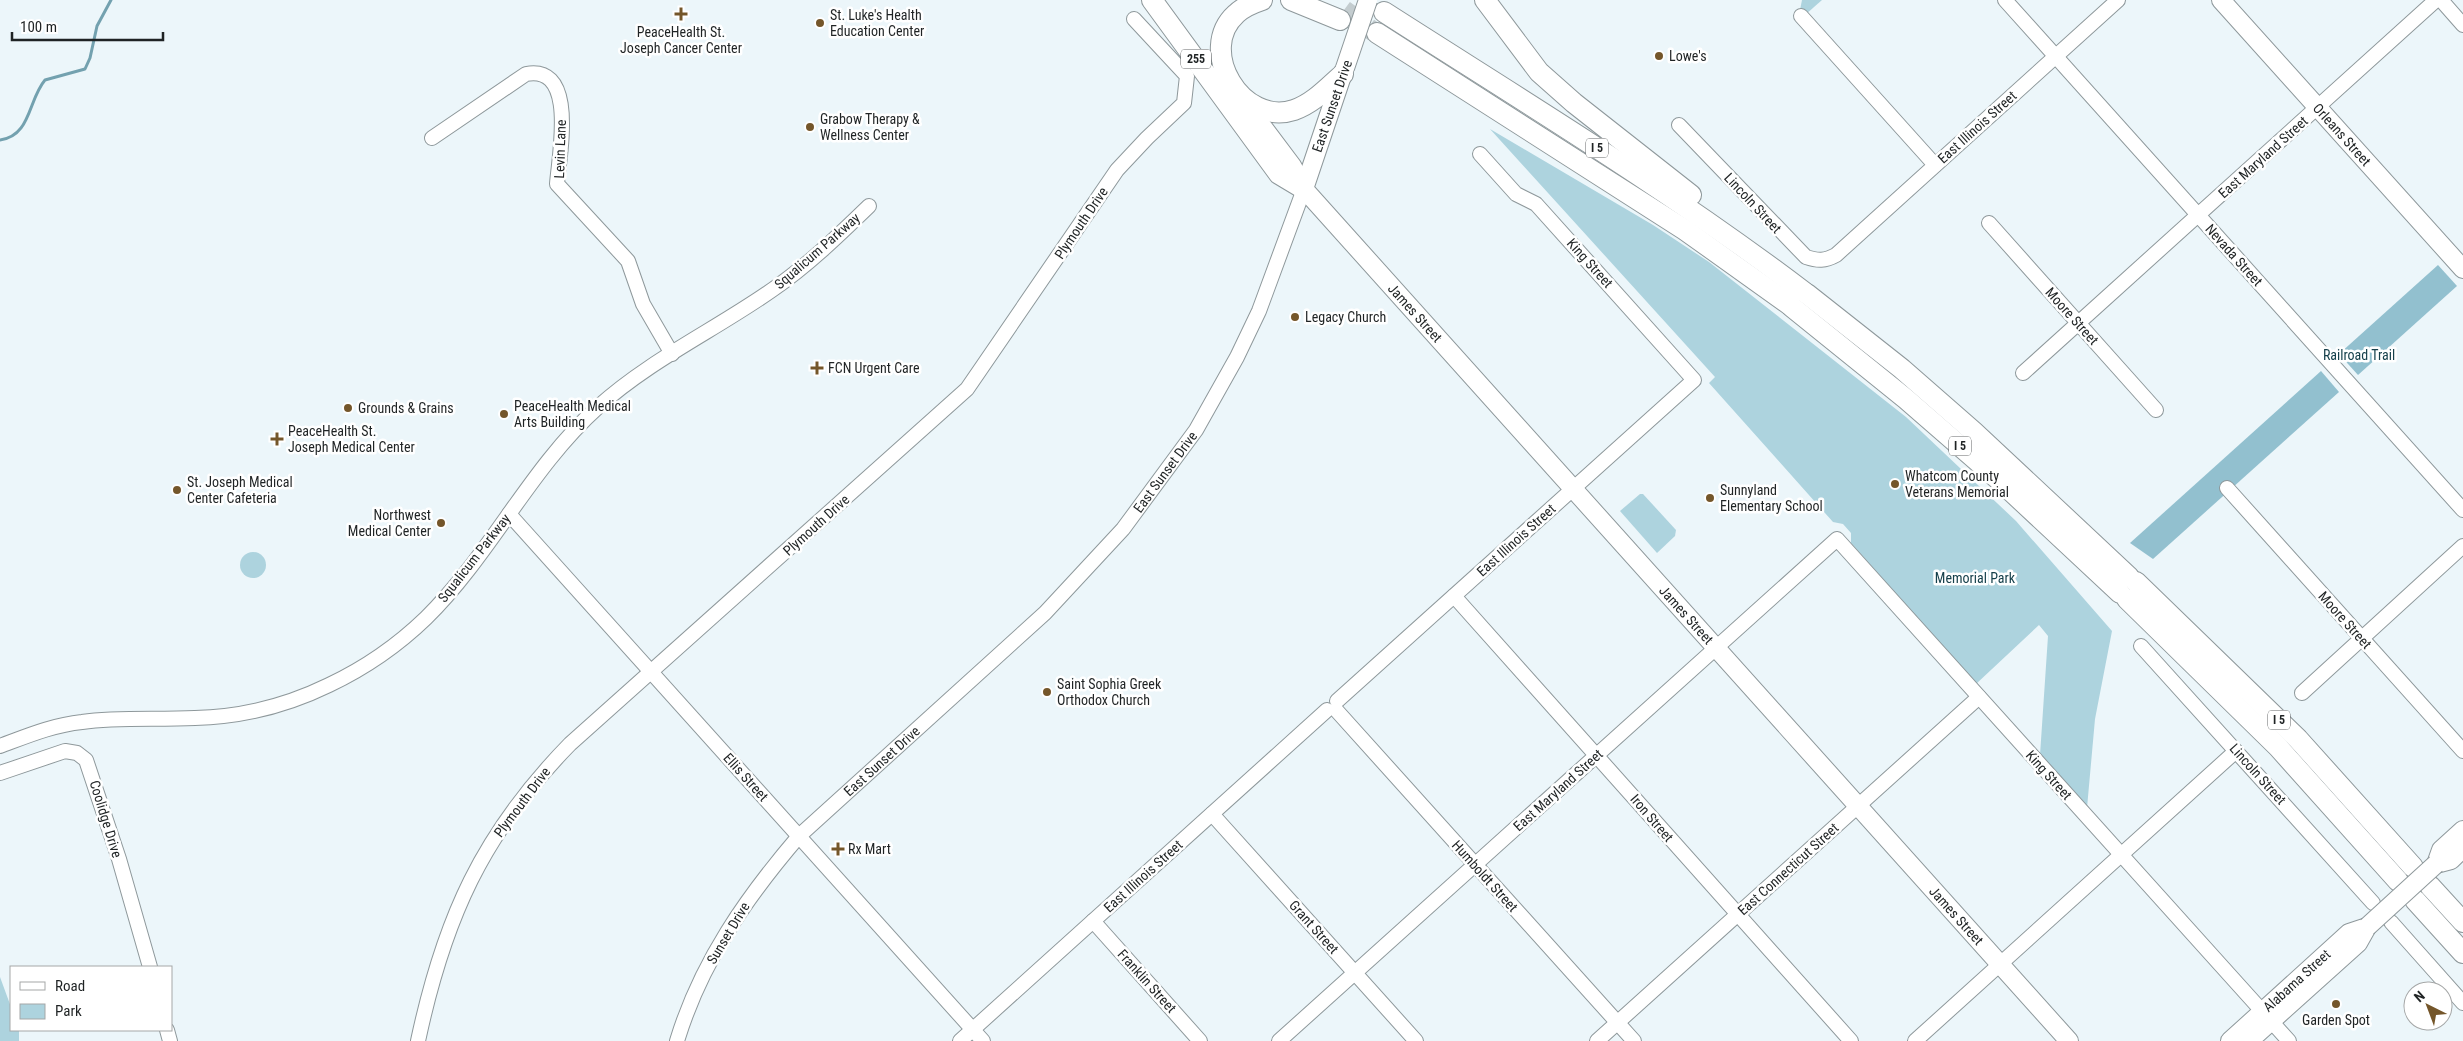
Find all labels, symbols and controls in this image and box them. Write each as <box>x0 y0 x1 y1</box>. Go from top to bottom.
marker: PeaceHealth St. Joseph Cancer Center <box>674 7 688 21</box>
place label: St. Luke's Health Education Center <box>830 7 924 39</box>
scale bar <box>12 10 164 42</box>
marker: St. Luke's Health Education Center <box>814 17 826 29</box>
text: 100 m <box>20 18 57 36</box>
place label: PeaceHealth St. Joseph Cancer Center <box>620 24 742 56</box>
place label: Lowe's <box>1669 48 1707 64</box>
road number: 255 <box>1181 50 1211 68</box>
marker: Lowe's <box>1653 50 1665 62</box>
street label: East Sunset Drive <box>1309 57 1355 154</box>
street label: East Illinois Street <box>1935 88 2019 166</box>
street label: Orleans Street <box>2310 100 2374 169</box>
place label: Grabow Therapy & Wellness Center <box>820 111 920 143</box>
street label: East Maryland Street <box>2215 113 2311 201</box>
street label: Levin Lane <box>551 119 569 179</box>
marker: Grabow Therapy & Wellness Center <box>804 121 816 133</box>
road number: I 5 <box>1586 138 1608 158</box>
street label: Lincoln Street <box>1721 170 1785 236</box>
street label: Plymouth Drive <box>1051 184 1111 262</box>
street label: Squalicum Parkway <box>771 210 863 292</box>
street label: Nevada Street <box>2202 221 2266 289</box>
street label: King Street <box>1564 235 1616 291</box>
street label: James Street <box>1385 280 1446 345</box>
street label: Moore Street <box>2042 284 2102 348</box>
place label: Legacy Church <box>1305 309 1386 325</box>
marker: Legacy Church <box>1289 311 1301 323</box>
park label: Railroad Trail <box>2323 347 2395 363</box>
place label: FCN Urgent Care <box>828 360 920 376</box>
marker: FCN Urgent Care <box>810 361 824 375</box>
place label: PeaceHealth Medical Arts Building <box>514 398 631 430</box>
place label: Grounds & Grains <box>358 400 454 416</box>
marker: Grounds & Grains <box>342 402 354 414</box>
marker: PeaceHealth Medical Arts Building <box>498 408 510 420</box>
place label: PeaceHealth St. Joseph Medical Center <box>288 423 415 455</box>
street label: East Sunset Drive <box>1130 428 1201 515</box>
marker: PeaceHealth St. Joseph Medical Center <box>270 432 284 446</box>
road number: I 5 <box>1949 436 1971 456</box>
place label: Whatcom County Veterans Memorial <box>1905 468 2009 500</box>
place label: St. Joseph Medical Center Cafeteria <box>187 474 293 506</box>
marker: Whatcom County Veterans Memorial <box>1889 478 1901 490</box>
place label: Sunnyland Elementary School <box>1720 482 1823 514</box>
marker: St. Joseph Medical Center Cafeteria <box>171 484 183 496</box>
street label: Plymouth Drive <box>780 491 853 559</box>
marker: Sunnyland Elementary School <box>1704 492 1716 504</box>
street label: East Illinois Street <box>1474 501 1558 579</box>
place label: Northwest Medical Center <box>348 507 431 539</box>
street label: Squalicum Parkway <box>435 511 514 605</box>
marker: Northwest Medical Center <box>435 517 447 529</box>
park label: Memorial Park <box>1935 570 2016 586</box>
street label: James Street <box>1656 582 1717 647</box>
street label: Moore Street <box>2315 588 2375 652</box>
place label: Saint Sophia Greek Orthodox Church <box>1057 676 1162 708</box>
marker: Saint Sophia Greek Orthodox Church <box>1041 686 1053 698</box>
road number: I 5 <box>2268 710 2290 730</box>
street label: East Sunset Drive <box>841 722 923 799</box>
street label: Lincoln Street <box>2227 740 2289 808</box>
street label: East Maryland Street <box>1510 746 1606 834</box>
street label: King Street <box>2023 747 2075 803</box>
street label: Ellis Street <box>720 750 772 804</box>
street label: Plymouth Drive <box>491 764 554 840</box>
street label: Coolidge Drive <box>87 778 125 860</box>
street label: Iron Street <box>1627 791 1677 845</box>
street label: East Connecticut Street <box>1734 820 1842 918</box>
street label: East Illinois Street <box>1101 837 1185 915</box>
street label: Humboldt Street <box>1449 837 1521 915</box>
place label: Rx Mart <box>848 841 891 857</box>
marker: Rx Mart <box>832 843 844 855</box>
street label: James Street <box>1926 883 1987 948</box>
street label: Grant Street <box>1286 897 1342 957</box>
street label: Sunset Drive <box>703 899 753 967</box>
street label: Franklin Street <box>1114 946 1180 1016</box>
street label: Alabama Street <box>2260 946 2333 1015</box>
legend <box>10 966 172 1031</box>
text: Road <box>55 977 85 995</box>
north arrow <box>2403 981 2453 1031</box>
text: N <box>2411 988 2428 1005</box>
marker: Garden Spot <box>2330 998 2342 1010</box>
text: Park <box>55 1002 82 1020</box>
place label: Garden Spot <box>2302 1012 2370 1028</box>

